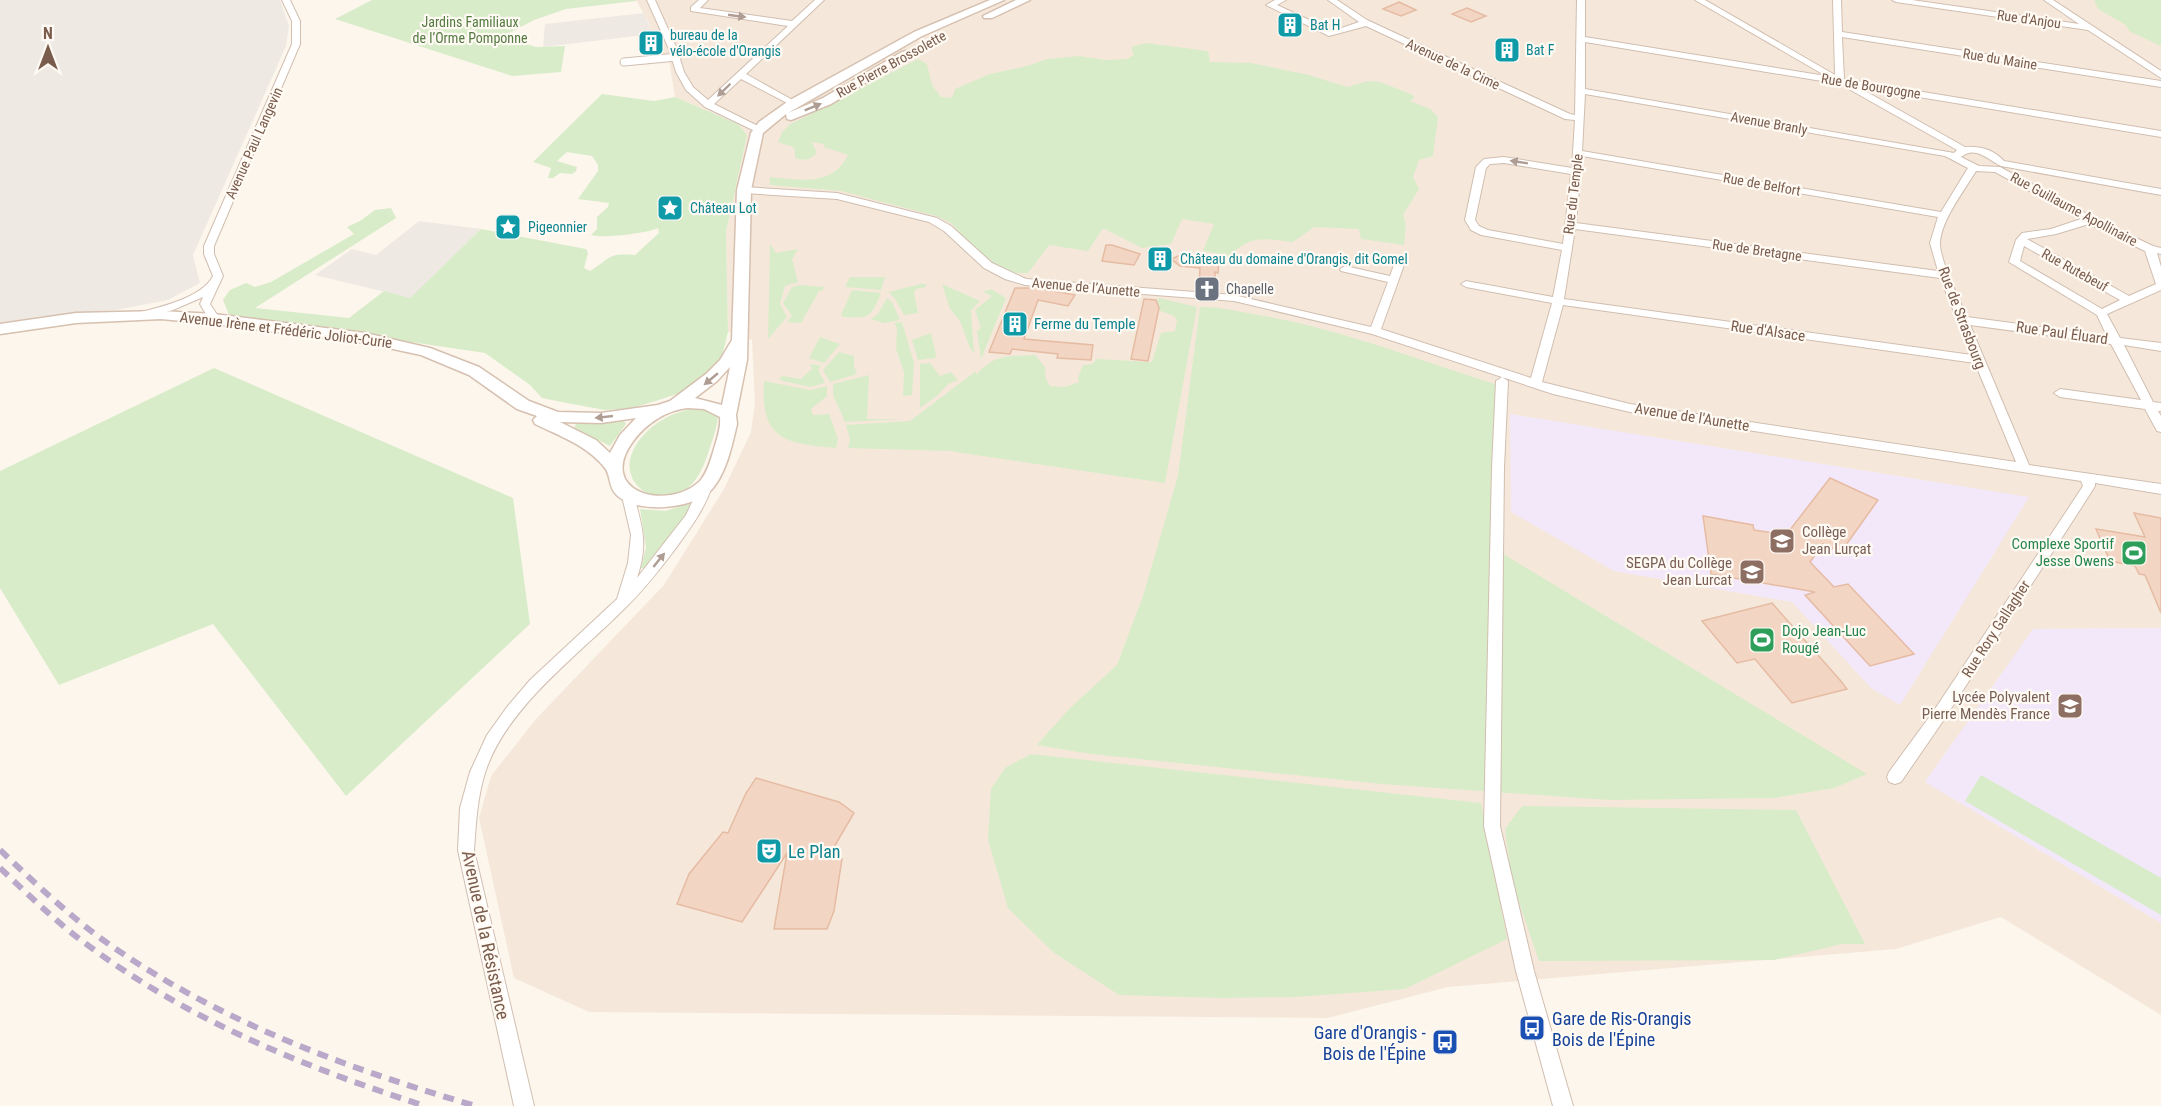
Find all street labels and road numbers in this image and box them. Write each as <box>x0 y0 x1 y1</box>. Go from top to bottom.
street label: Rue d'Anjou <box>1996 7 2062 31</box>
street label: Rue Pierre Brossolette <box>833 27 949 101</box>
street label: Avenue de la Cime <box>1404 35 1503 93</box>
street label: Rue du Maine <box>1962 45 2039 73</box>
street label: Rue de Bourgogne <box>1820 70 1922 102</box>
street label: Avenue Paul Langevin <box>222 85 286 201</box>
street label: Avenue Branly <box>1729 108 1809 138</box>
street label: Rue du Temple <box>1560 152 1586 235</box>
street label: Rue de Belfort <box>1722 169 1802 199</box>
street label: Rue Guillaume Apollinaire <box>2008 169 2141 249</box>
street label: Rue de Bretagne <box>1711 236 1803 264</box>
street label: Rue Rutebeuf <box>2039 245 2112 295</box>
street label: Rue de Strasbourg <box>1934 264 1990 372</box>
street label: Avenue de l’Aunette <box>1031 274 1141 300</box>
street label: Avenue Irène et Frédéric Joliot-Curie <box>179 308 393 352</box>
street label: Rue d'Alsace <box>1730 317 1806 345</box>
street label: Rue Paul Éluard <box>2015 318 2109 348</box>
street label: Avenue de l'Aunette <box>1633 399 1751 435</box>
street label: Rue Rory Gallagher <box>1958 577 2034 681</box>
street label: Avenue de la Résistance <box>458 849 514 1021</box>

